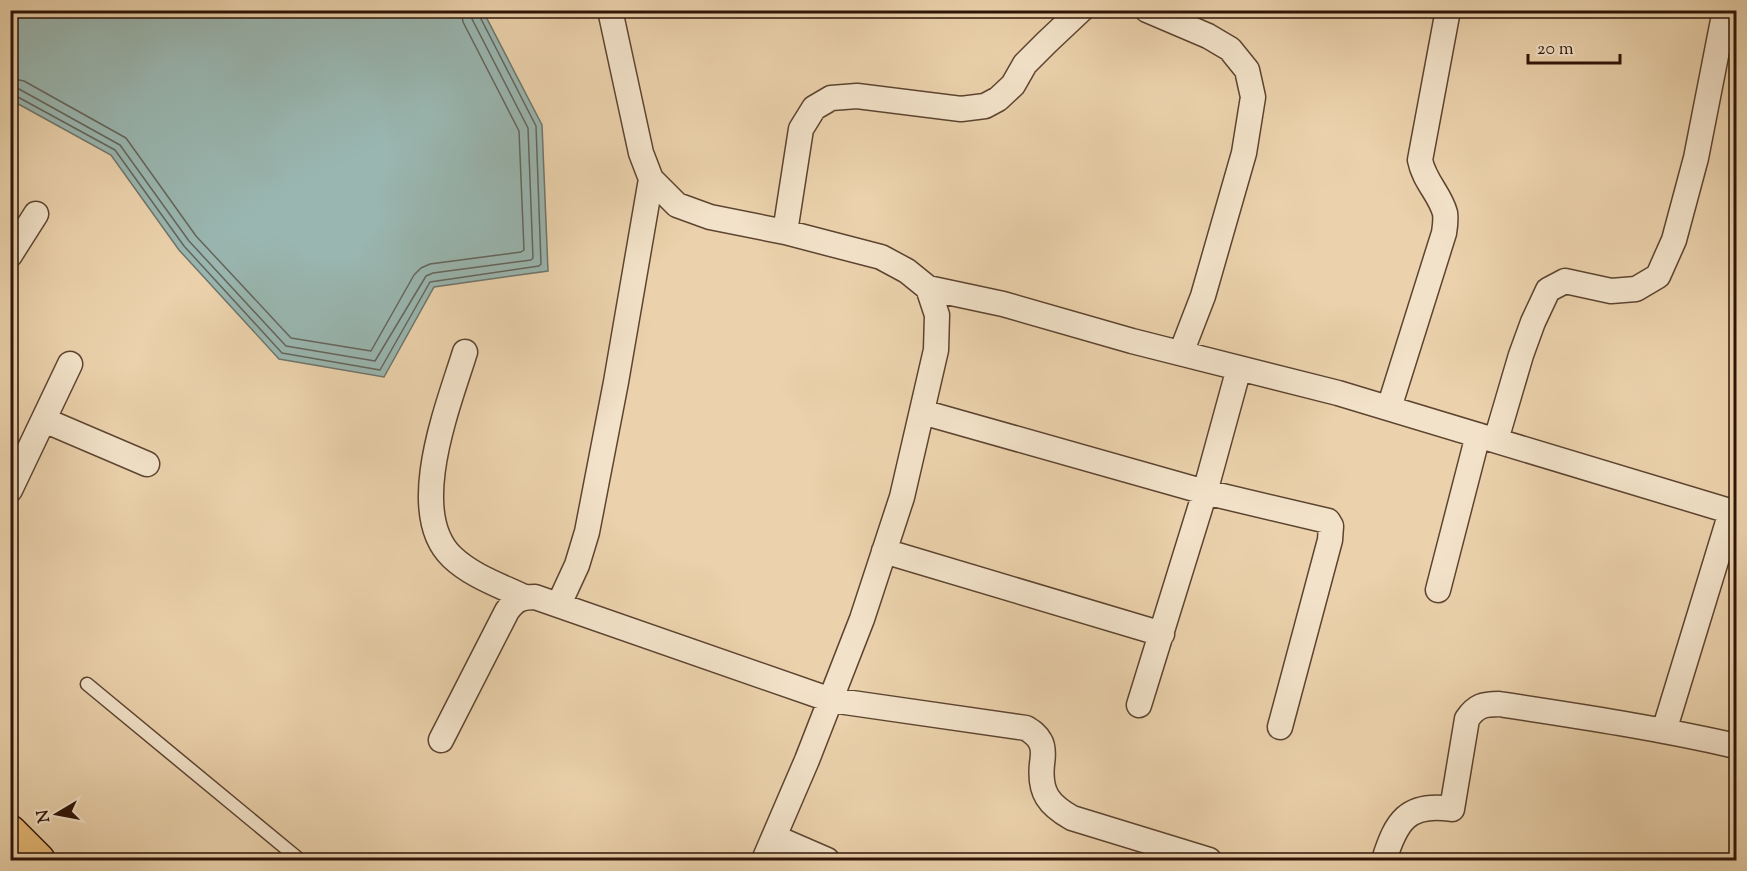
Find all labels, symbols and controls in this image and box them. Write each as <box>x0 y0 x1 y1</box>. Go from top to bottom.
scale bar <box>1528 27 1620 65</box>
text: 20 m <box>1537 37 1574 63</box>
north arrow <box>27 784 87 844</box>
text: N <box>32 808 57 824</box>

